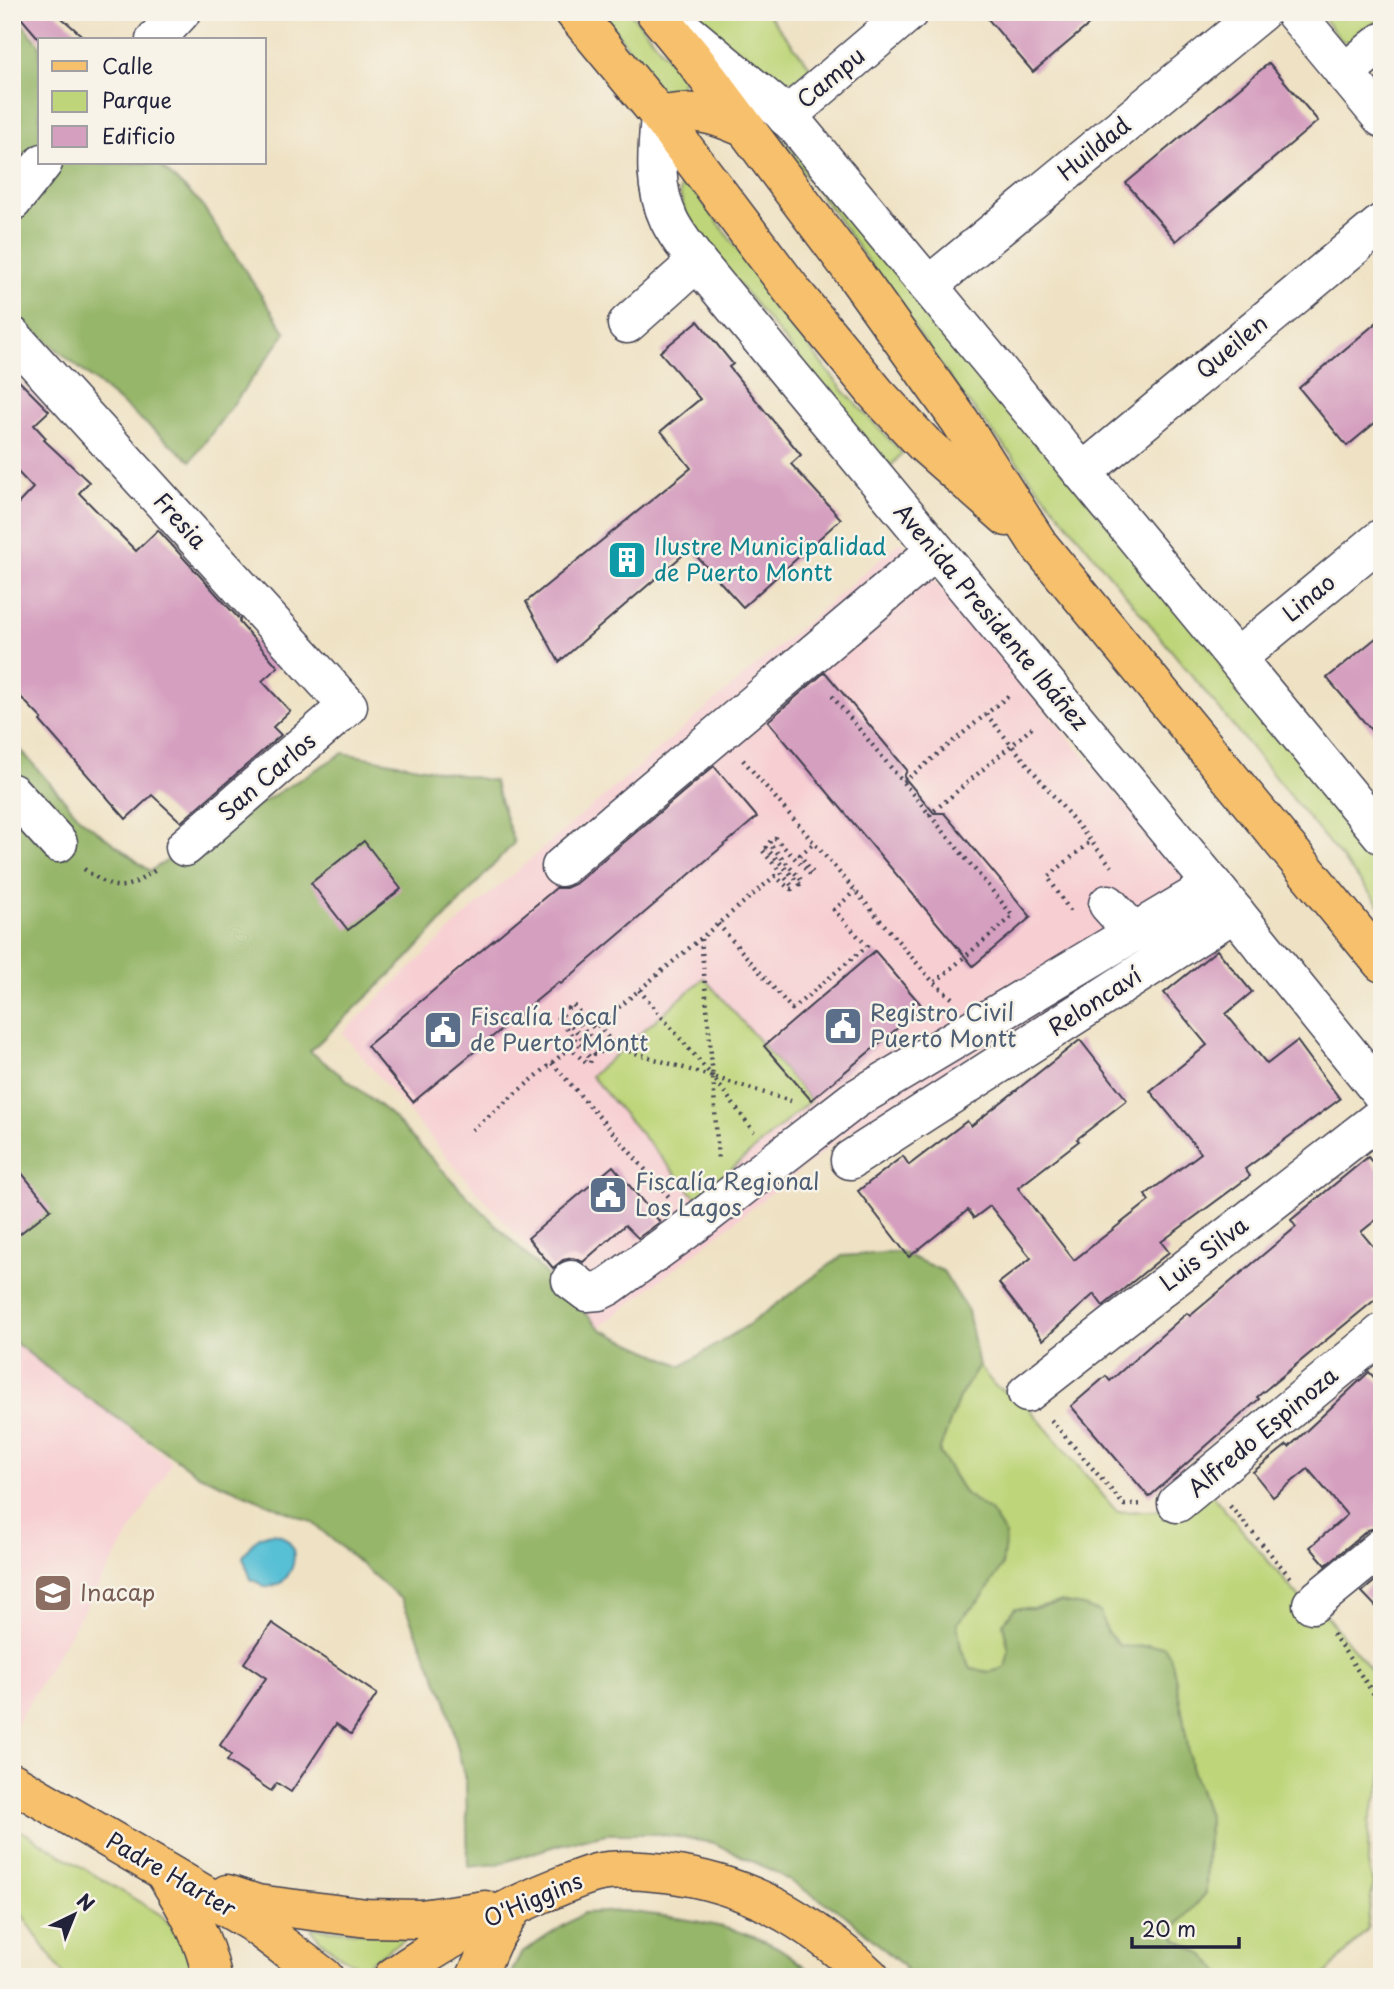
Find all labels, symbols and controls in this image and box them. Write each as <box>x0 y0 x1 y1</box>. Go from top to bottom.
legend <box>38 38 266 164</box>
street label: Campu <box>788 38 872 116</box>
text: Calle <box>102 49 153 81</box>
text: Parque <box>102 83 172 115</box>
street label: Huildad <box>1049 107 1137 188</box>
text: Edificio <box>102 119 175 151</box>
street label: Queilen <box>1187 305 1275 386</box>
street label: Fresia <box>146 484 216 556</box>
street label: Avenida Presidente Ibáñez <box>886 495 1098 737</box>
place label: Ilustre Municipalidad de Puerto Montt <box>654 528 886 589</box>
building icon: Ilustre Municipalidad de Puerto Montt <box>606 539 648 581</box>
street label: Linao <box>1274 564 1342 629</box>
street label: San Carlos <box>209 723 323 829</box>
street label: Reloncaví <box>1041 957 1148 1044</box>
place label: Registro Civil Puerto Montt <box>870 994 1016 1055</box>
place label: Fiscalía Local de Puerto Montt <box>470 998 648 1059</box>
public building icon: Registro Civil Puerto Montt <box>822 1005 864 1047</box>
public building icon: Fiscalía Local de Puerto Montt <box>422 1009 464 1051</box>
place label: Fiscalía Regional Los Lagos <box>635 1163 819 1224</box>
public building icon: Fiscalía Regional Los Lagos <box>587 1174 629 1216</box>
street label: Luis Silva <box>1151 1207 1255 1299</box>
street label: Alfredo Espinoza <box>1179 1357 1345 1504</box>
school or university icon: Inacap <box>32 1572 74 1614</box>
place label: Inacap <box>80 1574 155 1609</box>
street label: Padre Harter <box>100 1822 243 1925</box>
street label: O'Higgins <box>477 1862 587 1935</box>
north arrow <box>38 1881 108 1951</box>
text: N <box>71 1886 101 1917</box>
scale bar <box>1132 1905 1238 1949</box>
text: 20 m <box>1142 1912 1196 1944</box>

